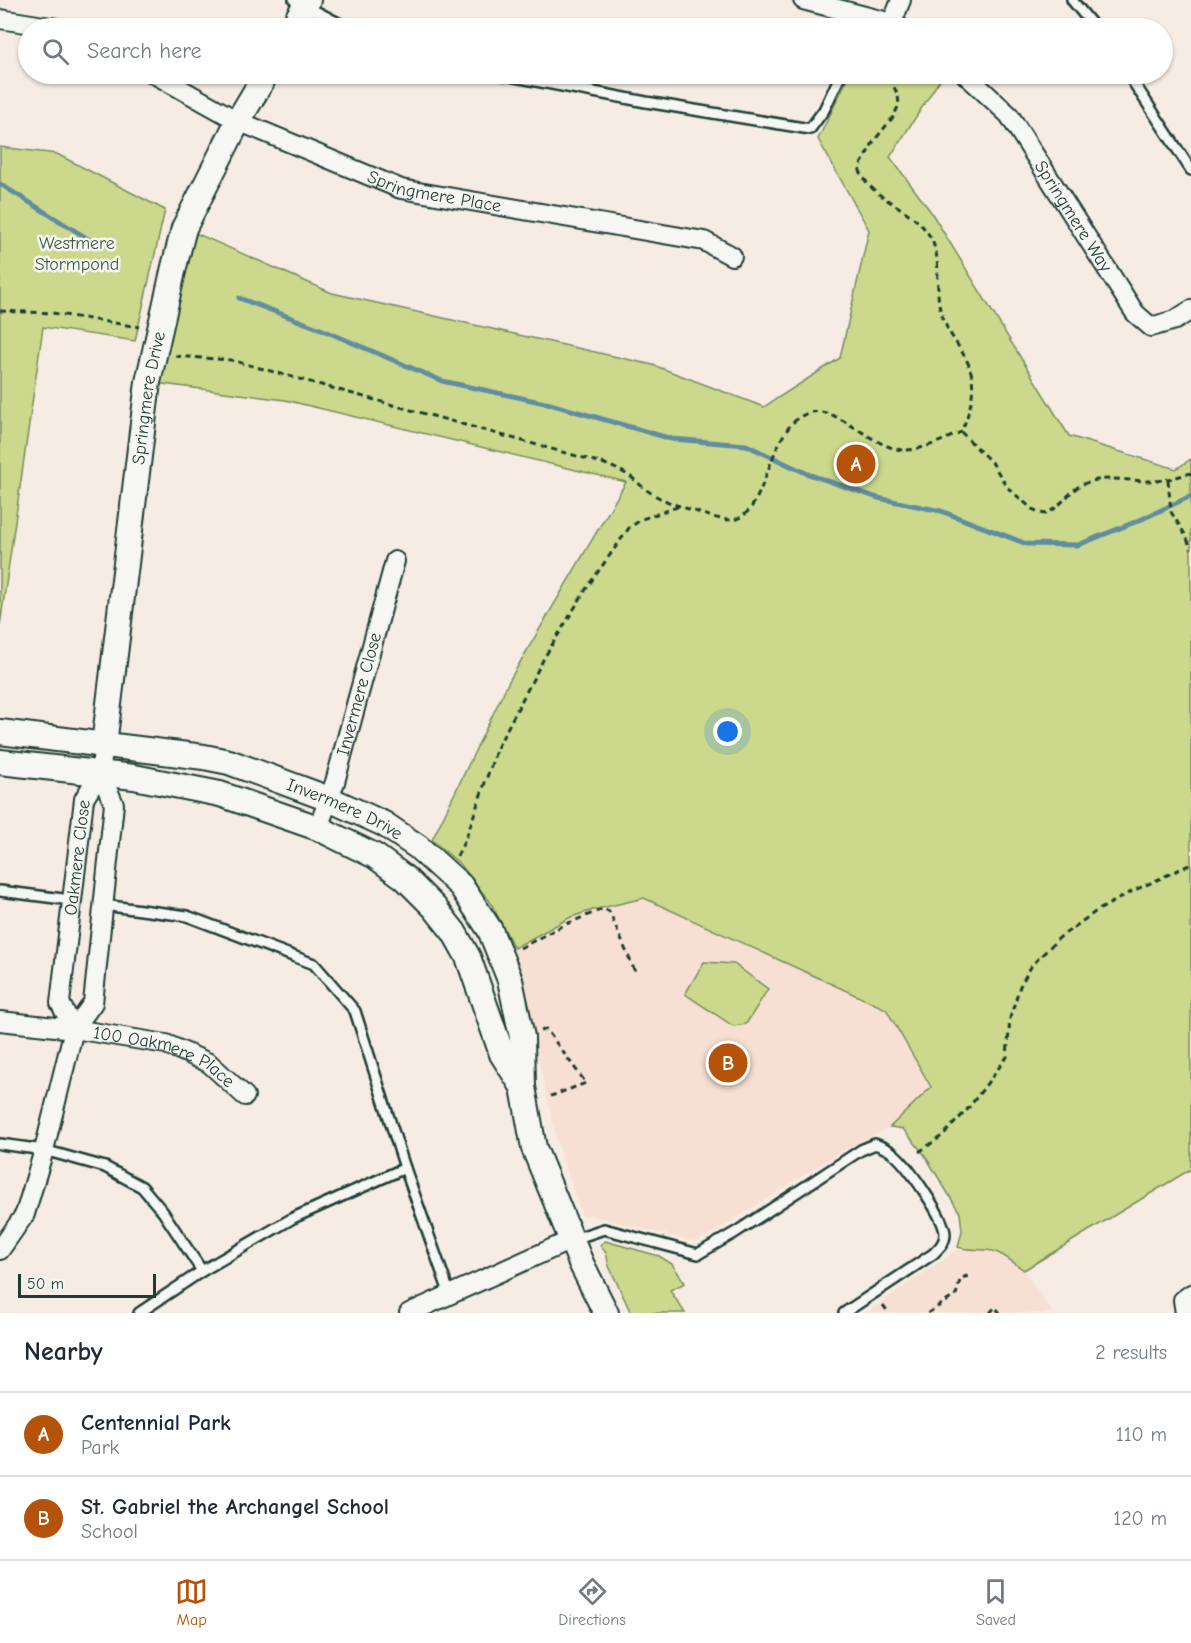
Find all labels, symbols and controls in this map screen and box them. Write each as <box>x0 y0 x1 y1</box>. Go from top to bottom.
search box <box>18 18 1173 84</box>
icon: search <box>39 35 72 68</box>
text: Search here <box>87 38 202 64</box>
street label: Springmere Way <box>1030 157 1117 276</box>
street label: Springmere Place <box>364 166 503 217</box>
park label: Westmere Stormpond <box>35 233 119 275</box>
street label: Springmere Drive <box>128 329 170 466</box>
pin: A <box>836 442 876 486</box>
street label: Invermere Close <box>332 630 386 758</box>
your location <box>713 717 742 746</box>
street label: Invermere Drive <box>284 774 407 844</box>
street label: Oakmere Close <box>60 799 94 916</box>
street label: 100 Oakmere Place <box>92 1022 239 1092</box>
pin: B <box>708 1040 748 1086</box>
scale bar <box>18 1271 156 1298</box>
text: 50 m <box>27 1275 64 1293</box>
text: Nearby <box>24 1337 103 1367</box>
text: 2 results <box>1095 1341 1167 1364</box>
text: Centennial Park <box>81 1410 231 1436</box>
text: A <box>38 1423 49 1446</box>
text: 110 m <box>1116 1423 1167 1446</box>
text: Park <box>81 1436 119 1459</box>
text: St. Gabriel the Archangel School <box>81 1494 389 1520</box>
text: B <box>37 1507 50 1530</box>
text: 120 m <box>1113 1507 1167 1530</box>
text: School <box>81 1520 138 1543</box>
tab: Map <box>175 1575 208 1629</box>
tab: Directions <box>558 1575 626 1629</box>
tab: Saved <box>976 1575 1016 1629</box>

